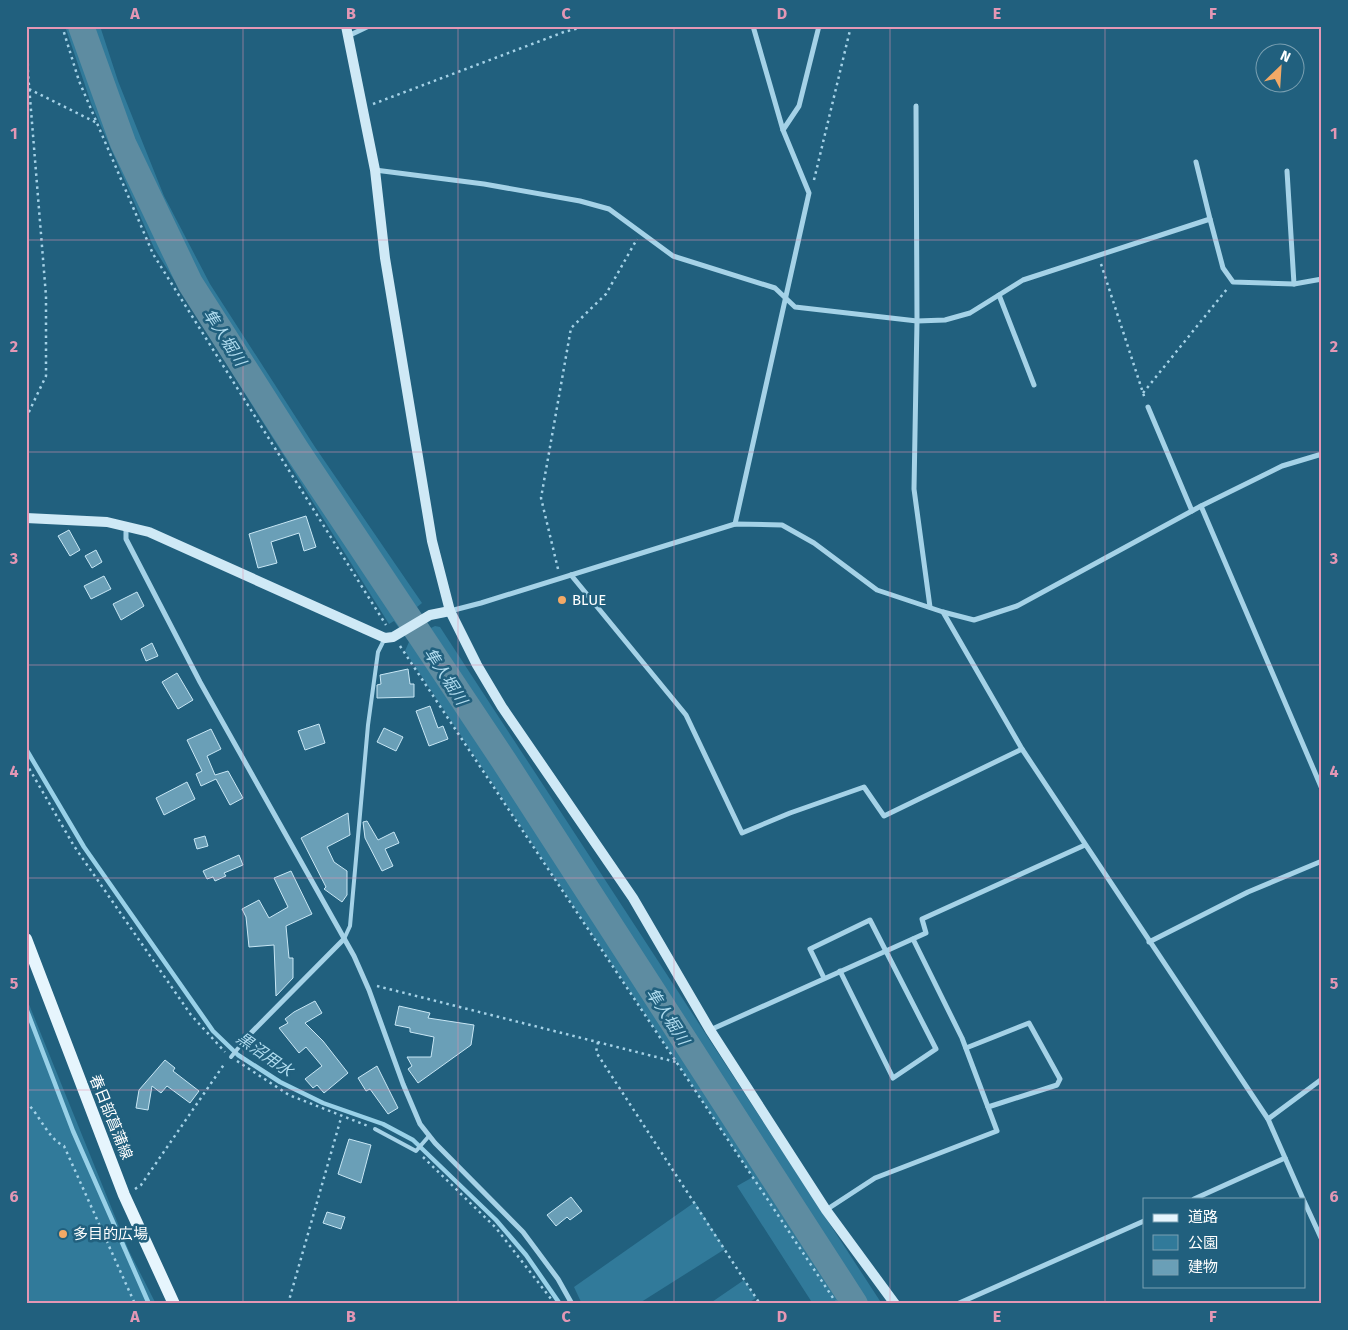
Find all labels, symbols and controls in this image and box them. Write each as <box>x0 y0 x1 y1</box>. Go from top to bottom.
text: A <box>129 4 140 23</box>
text: B <box>346 4 356 23</box>
text: C <box>561 4 571 23</box>
text: D <box>777 4 787 23</box>
text: E <box>993 4 1001 23</box>
text: F <box>1209 4 1217 23</box>
north arrow <box>1256 42 1306 92</box>
text: N <box>1277 47 1293 66</box>
text: 1 <box>10 124 18 143</box>
text: 1 <box>1330 124 1338 143</box>
water label: 隼人堀川 <box>199 305 251 371</box>
text: 2 <box>10 337 18 356</box>
text: 2 <box>1330 337 1338 356</box>
text: 3 <box>9 549 18 568</box>
text: 3 <box>1329 549 1338 568</box>
place label: BLUE <box>572 591 606 609</box>
marker: BLUE <box>556 594 568 606</box>
water label: 隼人堀川 <box>420 644 472 710</box>
text: 4 <box>9 762 19 781</box>
text: 4 <box>1329 762 1339 781</box>
text: 5 <box>10 974 19 993</box>
text: 5 <box>1330 974 1339 993</box>
water label: 隼人堀川 <box>642 984 694 1050</box>
water label: 黒沼用水 <box>233 1028 298 1082</box>
street label: 春日部菖蒲線 <box>86 1072 136 1162</box>
text: 6 <box>9 1187 19 1206</box>
text: 6 <box>1329 1187 1339 1206</box>
legend <box>1143 1198 1306 1288</box>
text: 道路 <box>1188 1208 1218 1226</box>
place label: 多目的広場 <box>73 1225 148 1243</box>
marker: 多目的広場 <box>57 1228 69 1240</box>
text: 公園 <box>1188 1234 1218 1252</box>
text: 建物 <box>1188 1258 1218 1276</box>
text: A <box>129 1307 140 1326</box>
text: B <box>346 1307 356 1326</box>
text: C <box>561 1307 571 1326</box>
text: D <box>777 1307 787 1326</box>
text: E <box>993 1307 1001 1326</box>
text: F <box>1209 1307 1217 1326</box>

